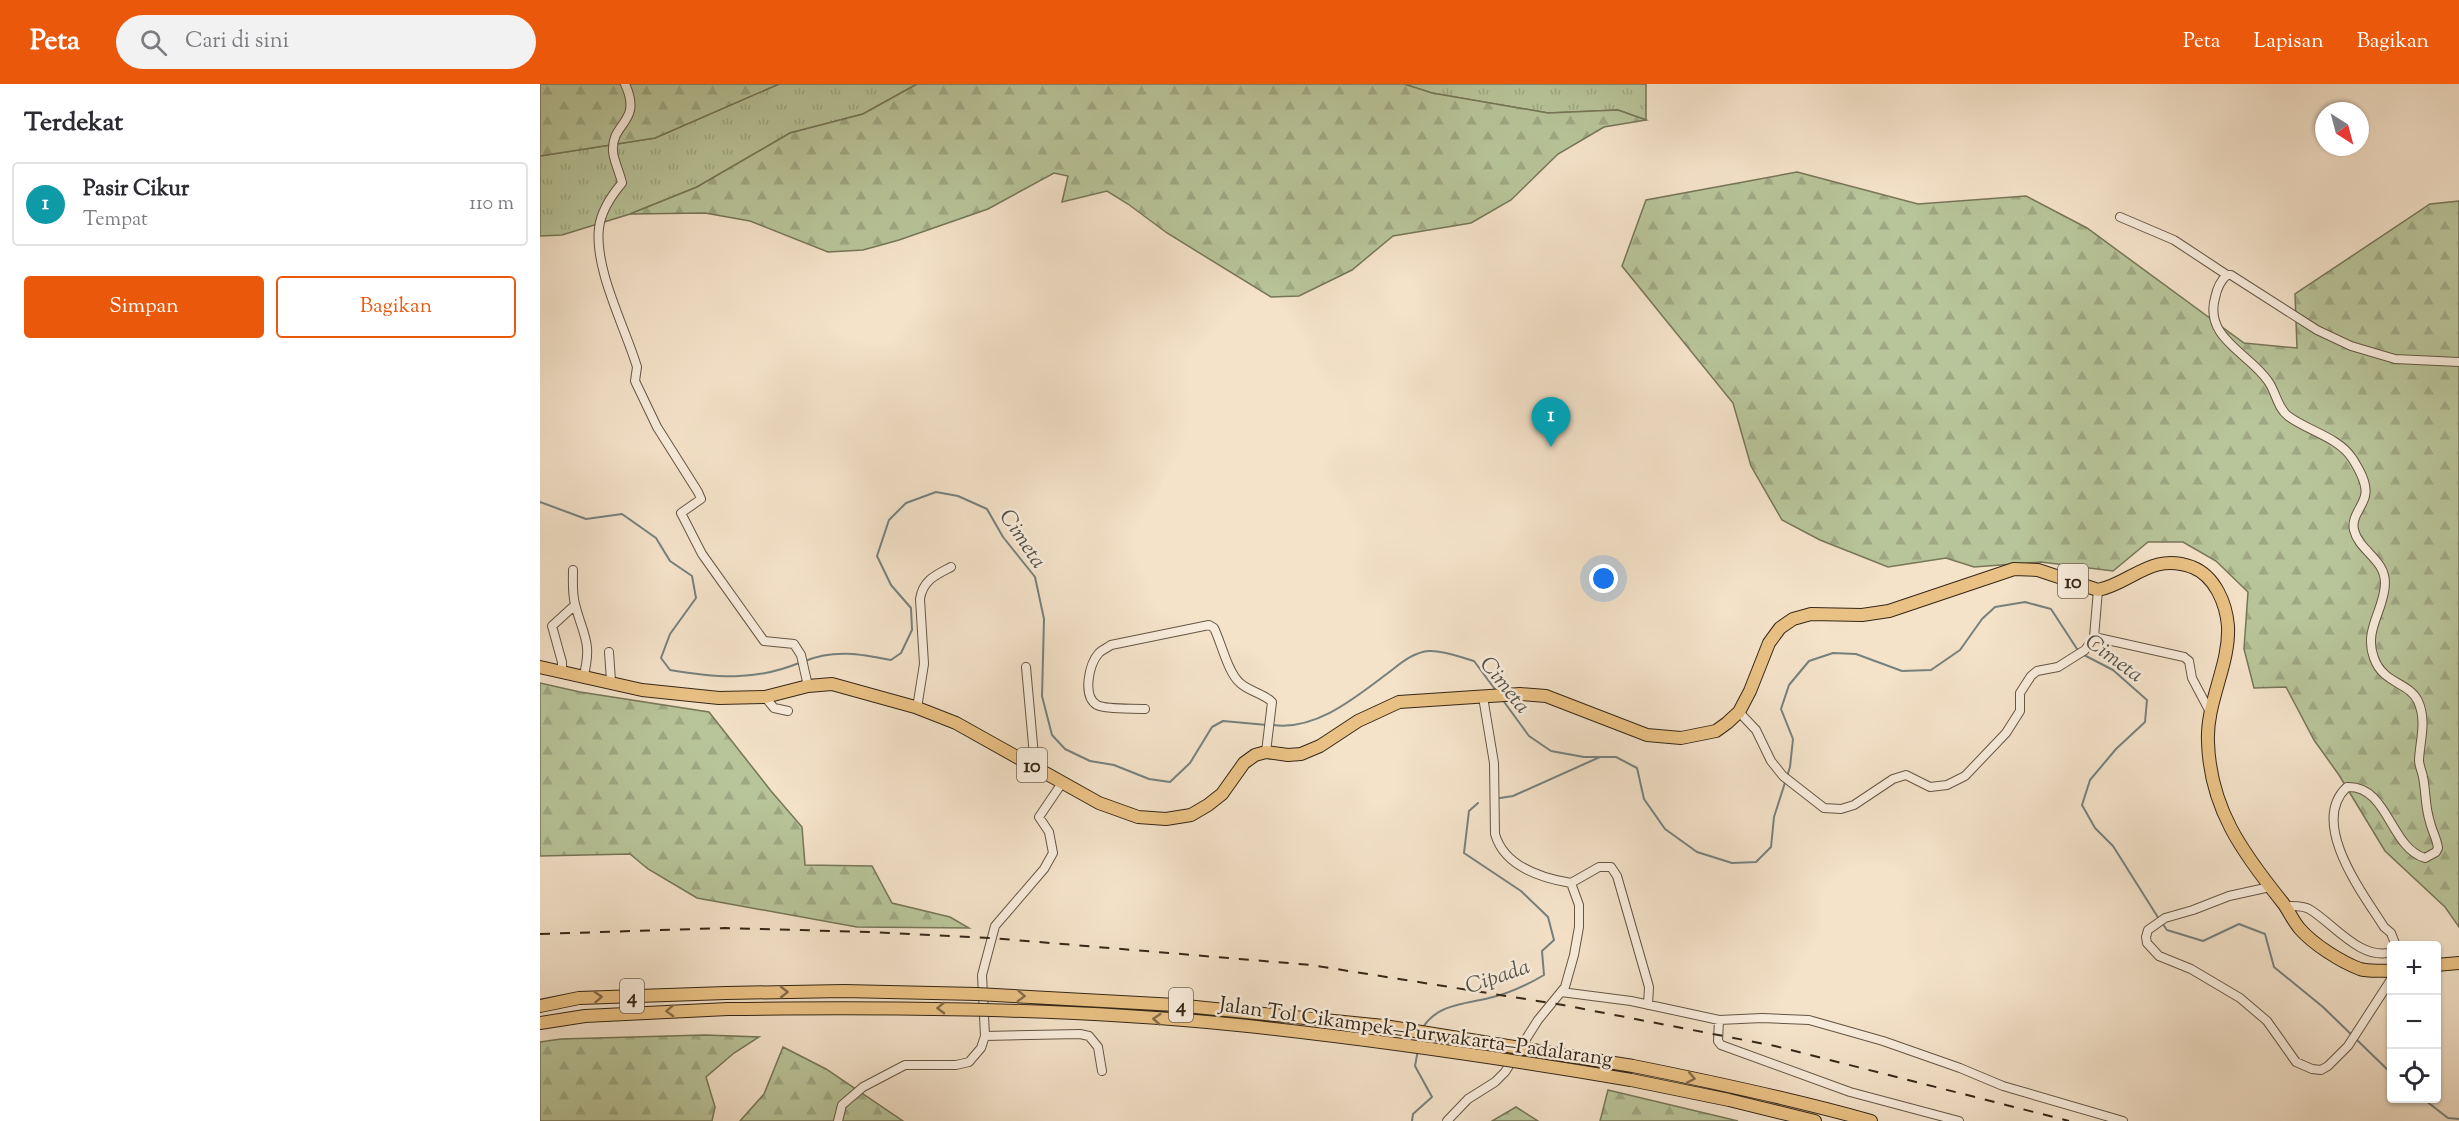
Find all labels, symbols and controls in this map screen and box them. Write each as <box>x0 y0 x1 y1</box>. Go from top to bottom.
search box <box>116 15 536 69</box>
text: Peta <box>30 22 80 62</box>
icon: search <box>137 26 170 59</box>
text: Cari di sini <box>185 26 289 58</box>
text: Peta <box>2183 27 2221 57</box>
text: Lapisan <box>2254 27 2324 57</box>
text: Bagikan <box>2357 27 2429 57</box>
north arrow <box>2315 102 2369 156</box>
text: Terdekat <box>24 105 123 142</box>
text: Pasir Cikur <box>83 174 189 206</box>
text: 1 <box>42 190 49 219</box>
text: 110 m <box>469 190 514 219</box>
text: Tempat <box>83 206 148 235</box>
button: Simpan <box>24 276 264 338</box>
button: Bagikan <box>276 276 516 338</box>
pin: 1 <box>1532 398 1570 447</box>
water label: Cimeta <box>990 504 1053 576</box>
your location <box>1589 564 1618 593</box>
road number: 10 <box>2058 564 2088 598</box>
water label: Cimeta <box>2077 627 2149 692</box>
water label: Cimeta <box>1471 650 1537 721</box>
road number: 10 <box>1017 748 1047 782</box>
map controls <box>2387 941 2441 1103</box>
button: + <box>2387 941 2441 995</box>
water label: Cipada <box>1461 952 1535 1004</box>
road number: 4 <box>620 979 644 1013</box>
one-way arrow <box>780 986 789 998</box>
road number: 4 <box>1169 988 1193 1022</box>
one-way arrow <box>1017 989 1026 1002</box>
street label: Jalan Tol Cikampek–Purwakarta–Padalarang <box>1216 990 1614 1075</box>
one-way arrow <box>593 991 602 1004</box>
button: − <box>2387 995 2441 1049</box>
one-way arrow <box>937 1002 946 1014</box>
one-way arrow <box>665 1005 674 1018</box>
one-way arrow <box>1152 1013 1161 1026</box>
button: locate <box>2387 1049 2441 1103</box>
one-way arrow <box>1685 1071 1695 1084</box>

